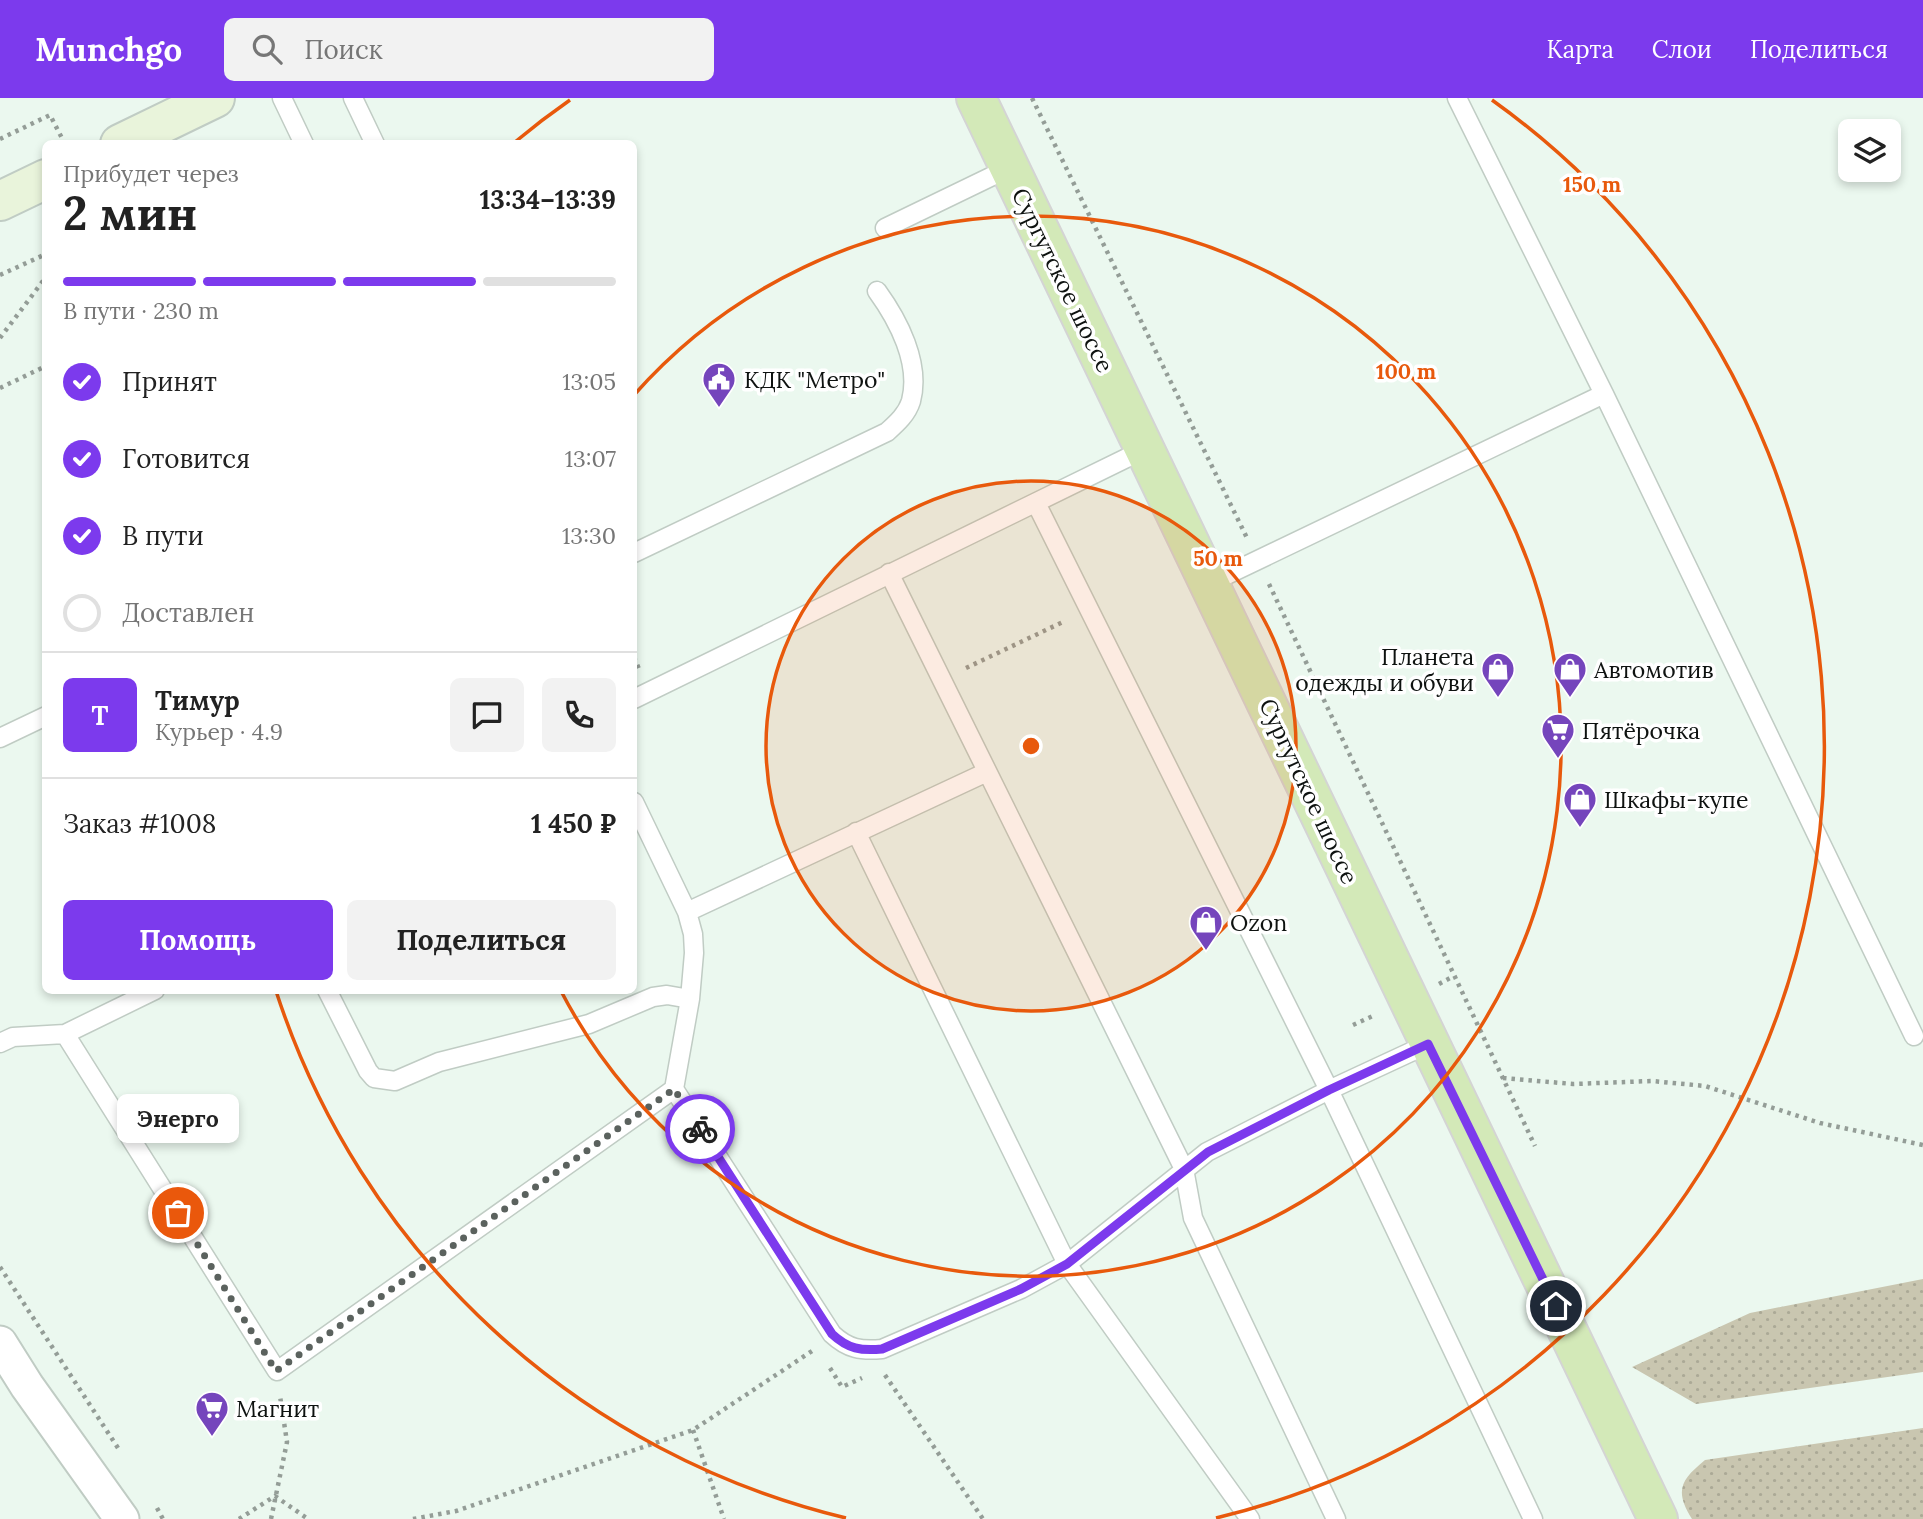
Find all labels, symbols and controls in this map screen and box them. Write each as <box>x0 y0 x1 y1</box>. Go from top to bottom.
search box <box>224 18 714 81</box>
text: Munchgo <box>35 28 182 70</box>
icon: search <box>248 30 286 68</box>
text: Поиск <box>304 33 383 66</box>
text: Карта <box>1546 34 1614 65</box>
text: Слои <box>1652 34 1712 65</box>
text: Поделиться <box>1750 34 1888 65</box>
map controls <box>1838 119 1901 182</box>
button: layers <box>1838 119 1901 182</box>
text: Прибудет через <box>63 159 239 188</box>
text: 150 m <box>1563 171 1621 198</box>
text: 13:34–13:39 <box>480 183 616 216</box>
street label: Сургутское шоссе <box>1006 183 1120 377</box>
text: 2 мин <box>63 184 197 243</box>
text: В пути · 230 m <box>63 296 219 325</box>
text: 100 m <box>1376 358 1436 385</box>
public building icon: КДК "Метро" <box>700 360 738 409</box>
icon: check <box>63 363 101 401</box>
text: Принят <box>122 365 217 398</box>
place label: КДК "Метро" <box>744 365 885 394</box>
text: 13:05 <box>562 367 616 396</box>
icon: check <box>63 440 101 478</box>
text: Готовится <box>122 442 250 475</box>
text: 13:07 <box>565 444 616 473</box>
icon: check <box>63 517 101 555</box>
text: В пути <box>122 519 204 552</box>
text: 13:30 <box>562 521 616 550</box>
text: 50 m <box>1193 545 1243 572</box>
text: Доставлен <box>122 596 255 629</box>
place label: Планета одежды и обуви <box>1295 642 1474 697</box>
shop icon: Планета одежды и обуви <box>1479 650 1517 699</box>
shop icon: Автомотив <box>1551 650 1589 699</box>
place label: Автомотив <box>1593 655 1713 684</box>
button: chat <box>450 678 524 752</box>
button: phone <box>542 678 616 752</box>
text: Тимур <box>155 684 240 717</box>
street label: Сургутское шоссе <box>1253 694 1365 888</box>
text: Т <box>92 699 108 732</box>
supermarket icon: Пятёрочка <box>1539 711 1577 760</box>
place label: Пятёрочка <box>1582 716 1700 745</box>
text: Курьер · 4.9 <box>155 717 283 746</box>
centre of rings <box>1019 734 1043 758</box>
shop icon: Шкафы-купе <box>1561 780 1599 829</box>
place label: Шкафы-купе <box>1604 785 1749 814</box>
text: Заказ #1008 <box>63 807 216 840</box>
text: 1 450 ₽ <box>531 807 616 840</box>
button: Помощь <box>63 900 333 980</box>
button: Поделиться <box>347 900 616 980</box>
shop icon: Ozon <box>1187 903 1225 952</box>
place label: Ozon <box>1230 908 1287 937</box>
callout: Энерго <box>117 1094 239 1143</box>
courier <box>665 1094 735 1164</box>
text: Энерго <box>137 1104 219 1133</box>
icon: bike <box>681 1110 719 1148</box>
pin <box>148 1183 208 1243</box>
icon: bag <box>159 1194 197 1232</box>
pin <box>1526 1276 1586 1336</box>
icon: home <box>1537 1287 1575 1325</box>
supermarket icon: Магнит <box>193 1389 231 1438</box>
place label: Магнит <box>236 1394 319 1423</box>

